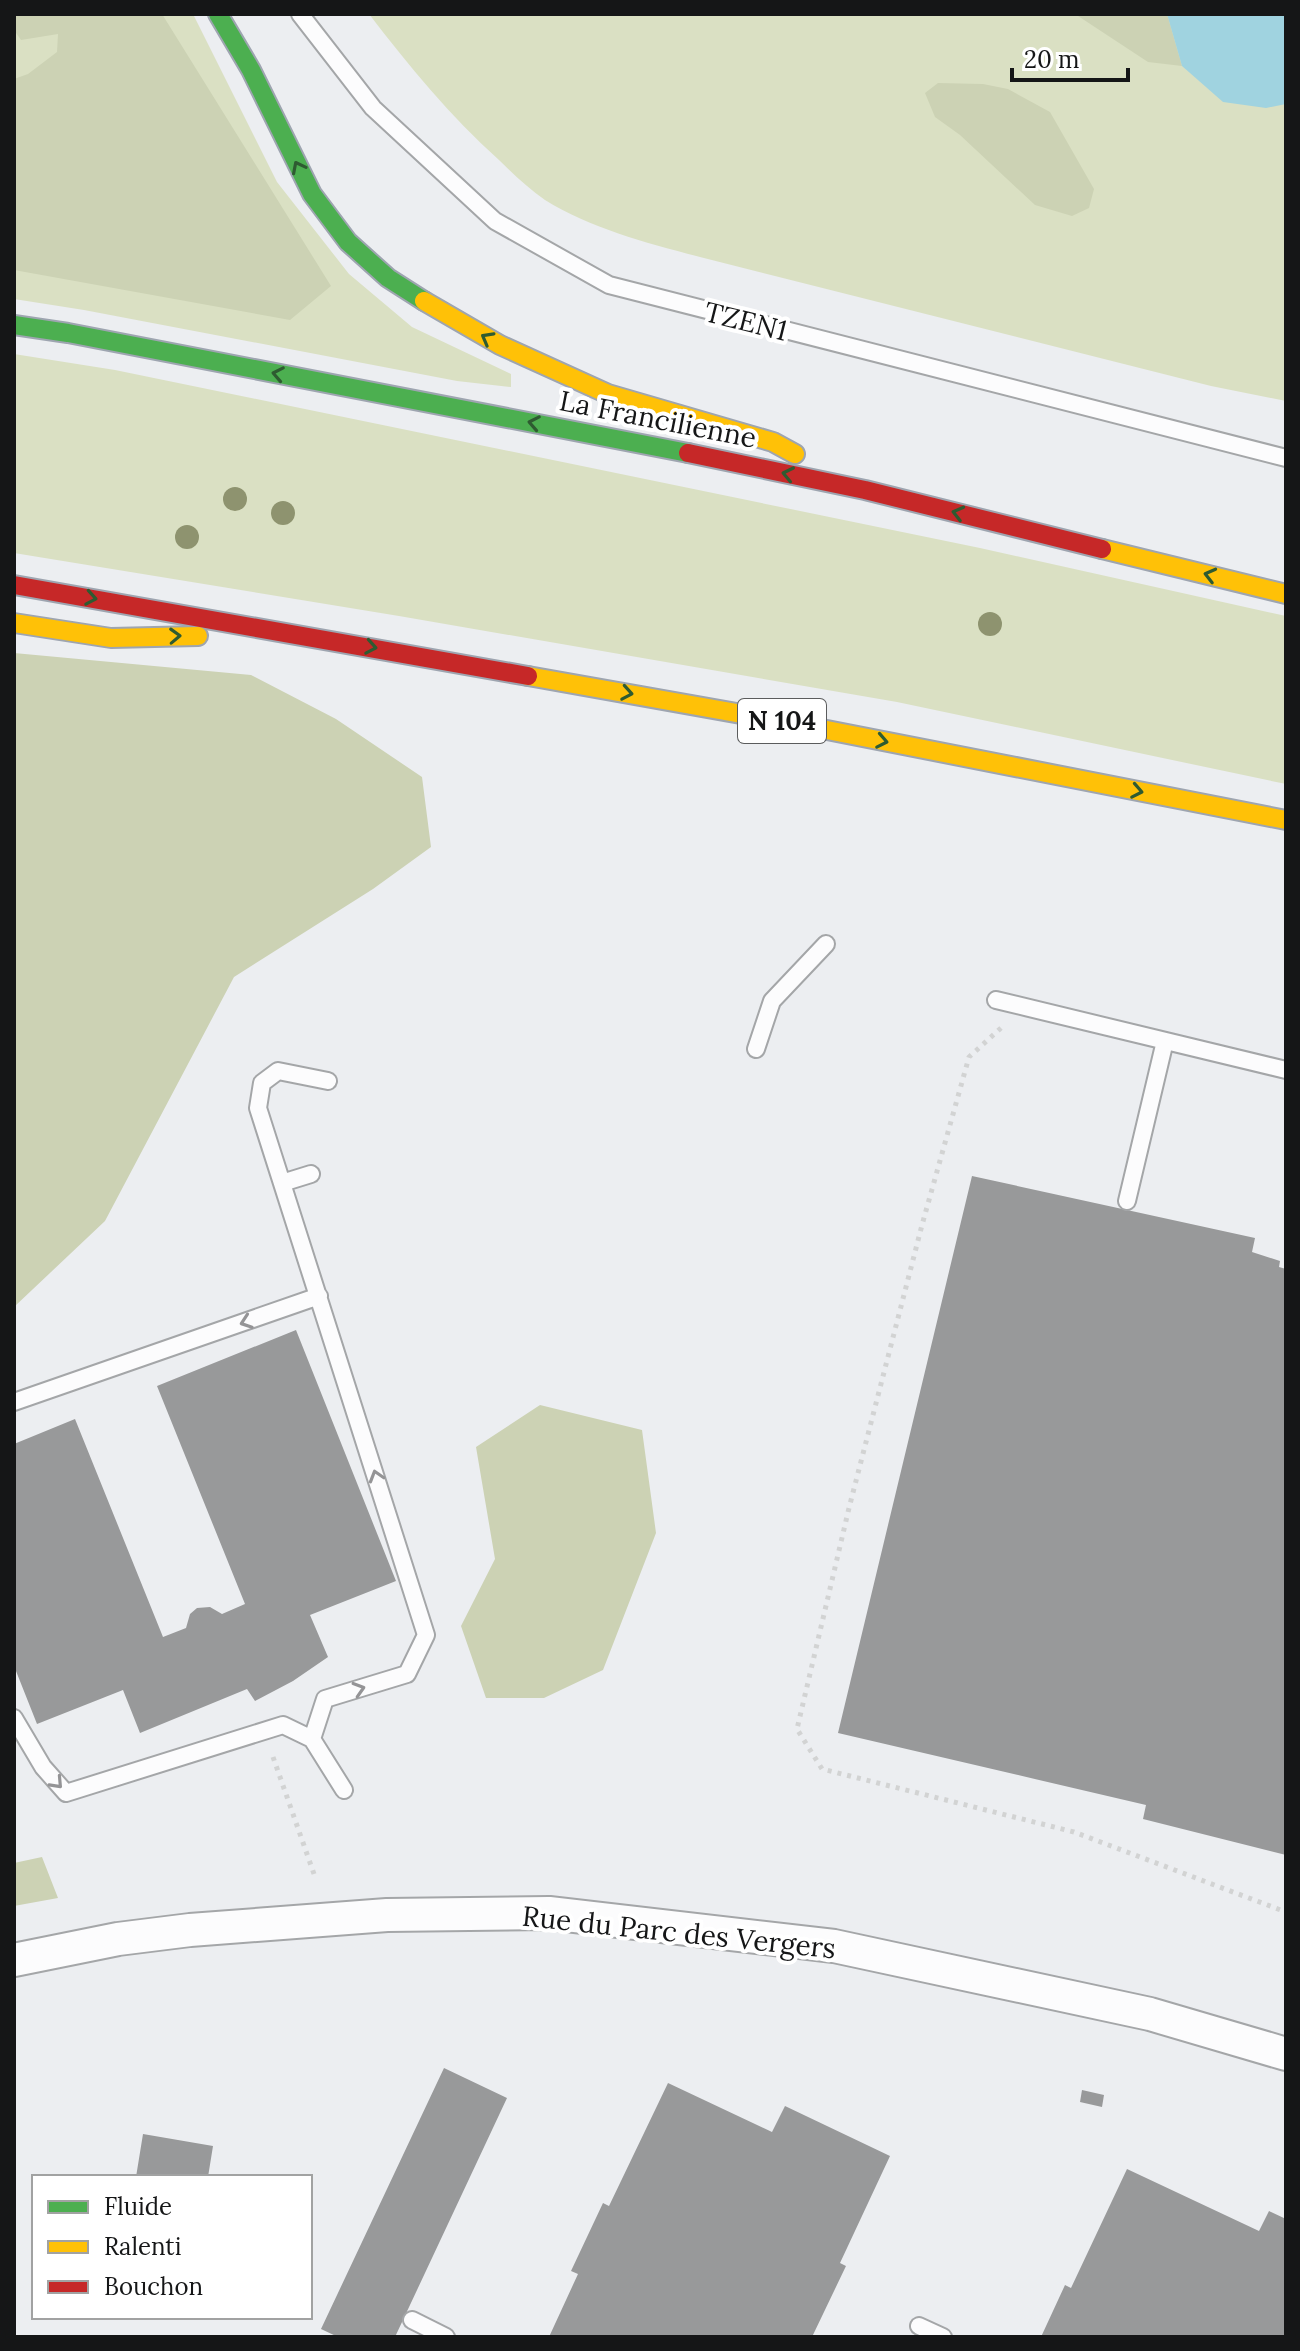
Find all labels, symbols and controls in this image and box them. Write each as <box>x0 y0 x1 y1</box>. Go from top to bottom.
scale bar <box>1012 32 1128 82</box>
text: 20 m <box>1024 44 1080 75</box>
one-way arrow <box>293 160 308 175</box>
street label: TZEN1 <box>701 293 791 349</box>
one-way arrow <box>481 332 496 348</box>
one-way arrow <box>271 366 285 383</box>
street label: La Francilienne <box>557 382 759 456</box>
one-way arrow <box>527 415 540 432</box>
one-way arrow <box>782 467 795 484</box>
one-way arrow <box>951 505 965 522</box>
one-way arrow <box>1204 567 1218 584</box>
one-way arrow <box>84 589 98 606</box>
one-way arrow <box>169 628 182 645</box>
one-way arrow <box>364 637 377 654</box>
one-way arrow <box>620 683 633 700</box>
road number: N 104 <box>738 699 826 743</box>
one-way arrow <box>875 731 889 748</box>
one-way arrow <box>1130 782 1143 799</box>
one-way arrow <box>239 1312 253 1328</box>
one-way arrow <box>369 1469 385 1483</box>
one-way arrow <box>351 1682 365 1698</box>
one-way arrow <box>47 1774 62 1788</box>
street label: Rue du Parc des Vergers <box>520 1898 838 1966</box>
legend <box>32 2175 312 2319</box>
text: Fluide <box>104 2191 172 2222</box>
text: Ralenti <box>104 2231 181 2262</box>
text: Bouchon <box>104 2271 203 2302</box>

